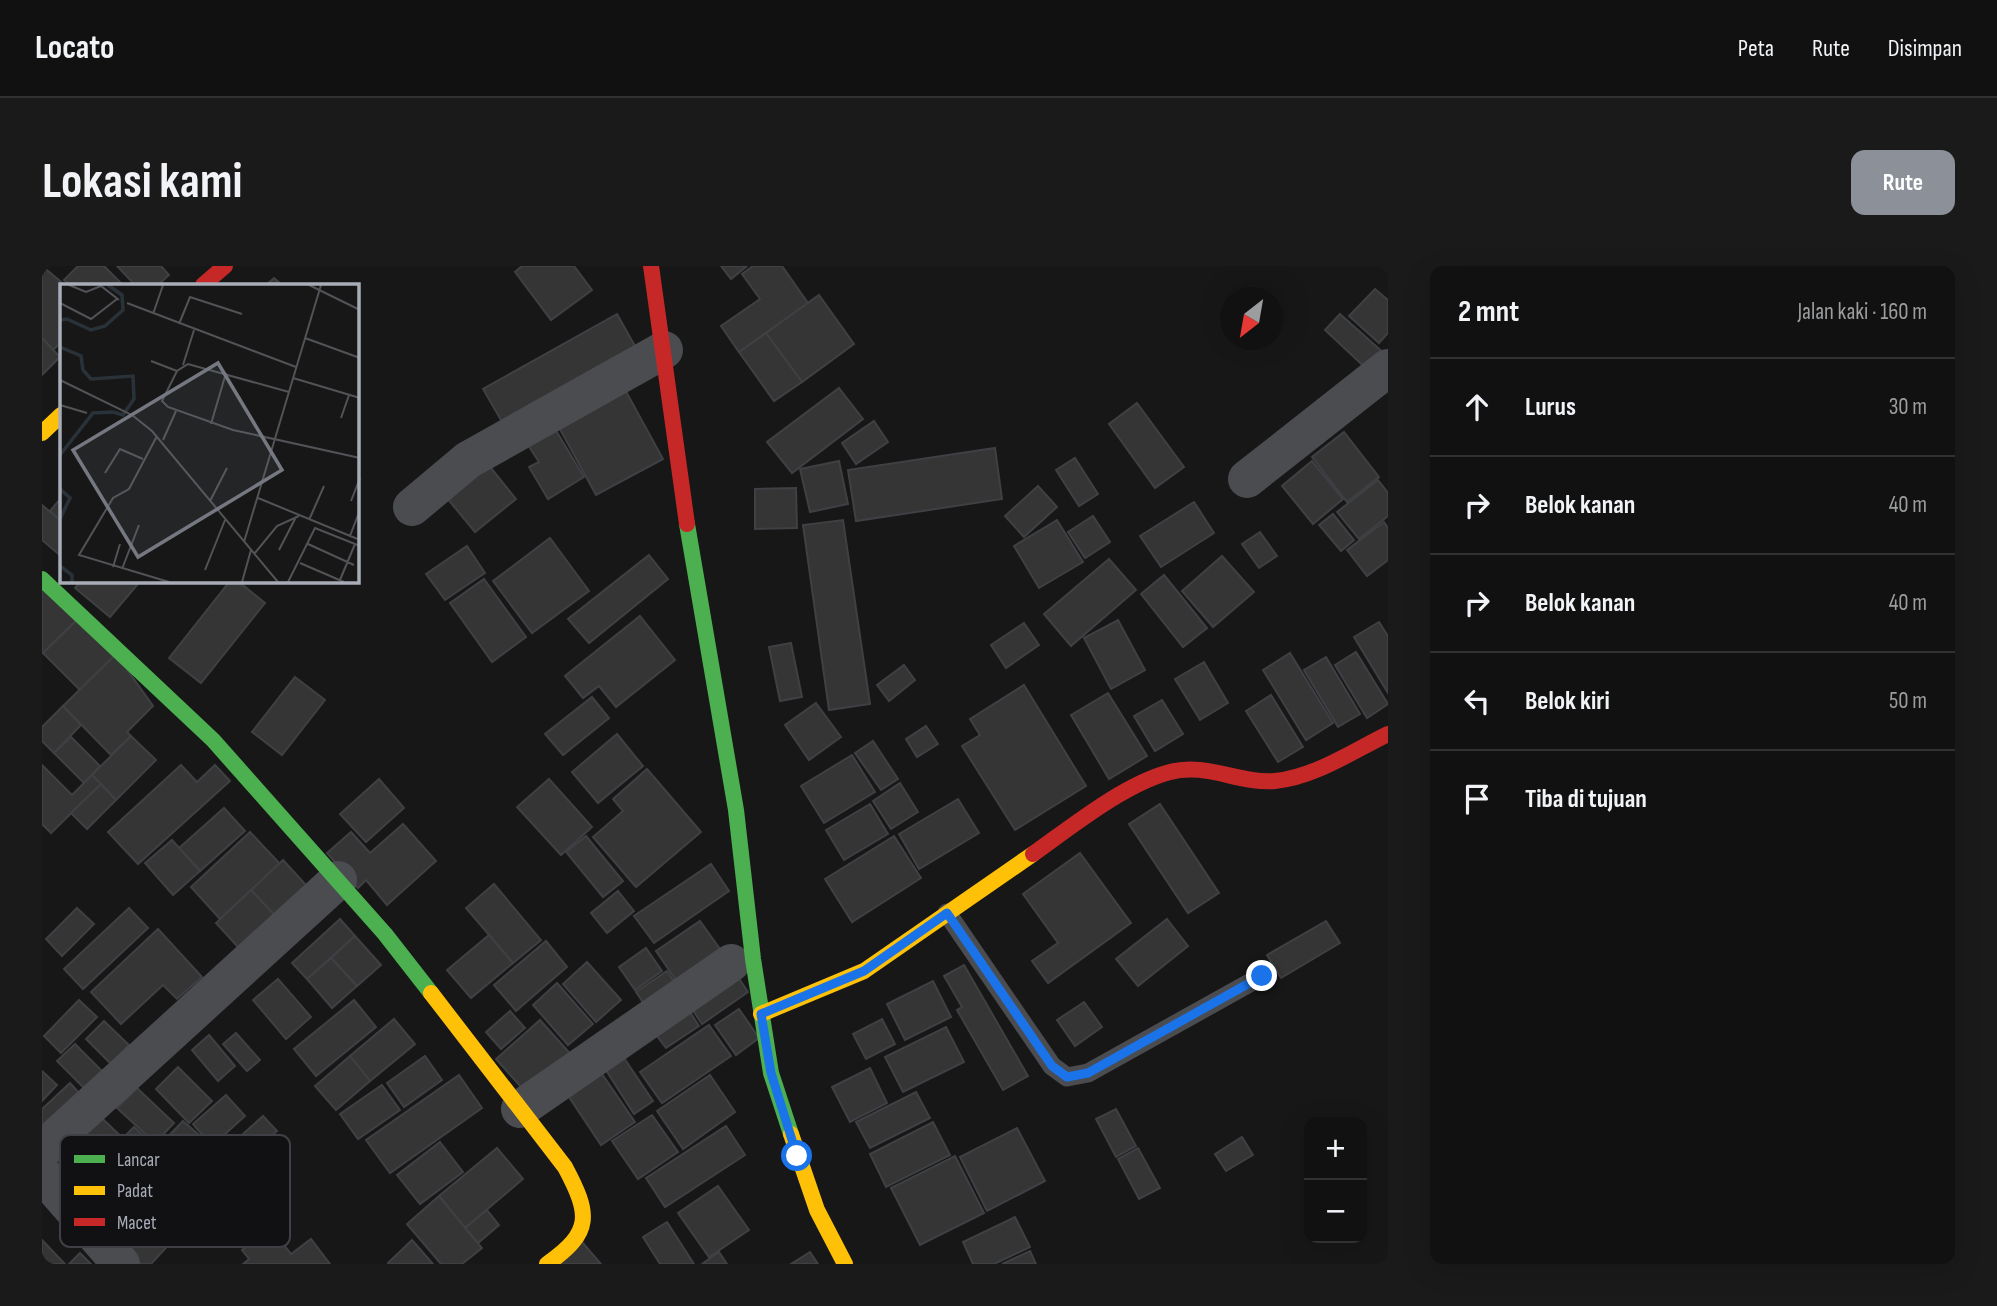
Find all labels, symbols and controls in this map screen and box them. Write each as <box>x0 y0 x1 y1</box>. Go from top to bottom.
text: Locato <box>35 28 114 68</box>
text: Peta <box>1738 34 1774 63</box>
text: Rute <box>1812 34 1850 63</box>
text: Disimpan <box>1888 34 1962 63</box>
button: Rute <box>1851 150 1955 215</box>
text: Lokasi kami <box>42 153 242 212</box>
inset map <box>60 284 359 583</box>
north arrow <box>1220 287 1283 350</box>
text: 2 mnt <box>1458 294 1519 330</box>
text: Jalan kaki · 160 m <box>1797 298 1927 326</box>
icon: ahead <box>1458 388 1496 426</box>
text: Lurus <box>1525 392 1576 423</box>
text: 30 m <box>1889 393 1927 421</box>
icon: right <box>1458 486 1496 524</box>
text: Belok kanan <box>1525 490 1635 521</box>
text: 40 m <box>1889 491 1927 519</box>
icon: right <box>1458 584 1496 622</box>
text: Belok kanan <box>1525 588 1635 619</box>
text: 40 m <box>1889 589 1927 617</box>
icon: left <box>1458 682 1496 720</box>
text: Belok kiri <box>1525 686 1610 717</box>
text: 50 m <box>1889 687 1927 715</box>
icon: arrive <box>1458 780 1496 818</box>
text: Tiba di tujuan <box>1525 784 1647 815</box>
route end <box>1246 960 1277 991</box>
map controls <box>1304 1117 1367 1243</box>
button: + <box>1304 1117 1367 1180</box>
legend <box>60 1135 290 1247</box>
route start <box>781 1140 812 1171</box>
text: Lancar <box>117 1149 160 1172</box>
text: Padat <box>117 1180 153 1203</box>
button: − <box>1304 1180 1367 1243</box>
text: Macet <box>117 1212 157 1235</box>

